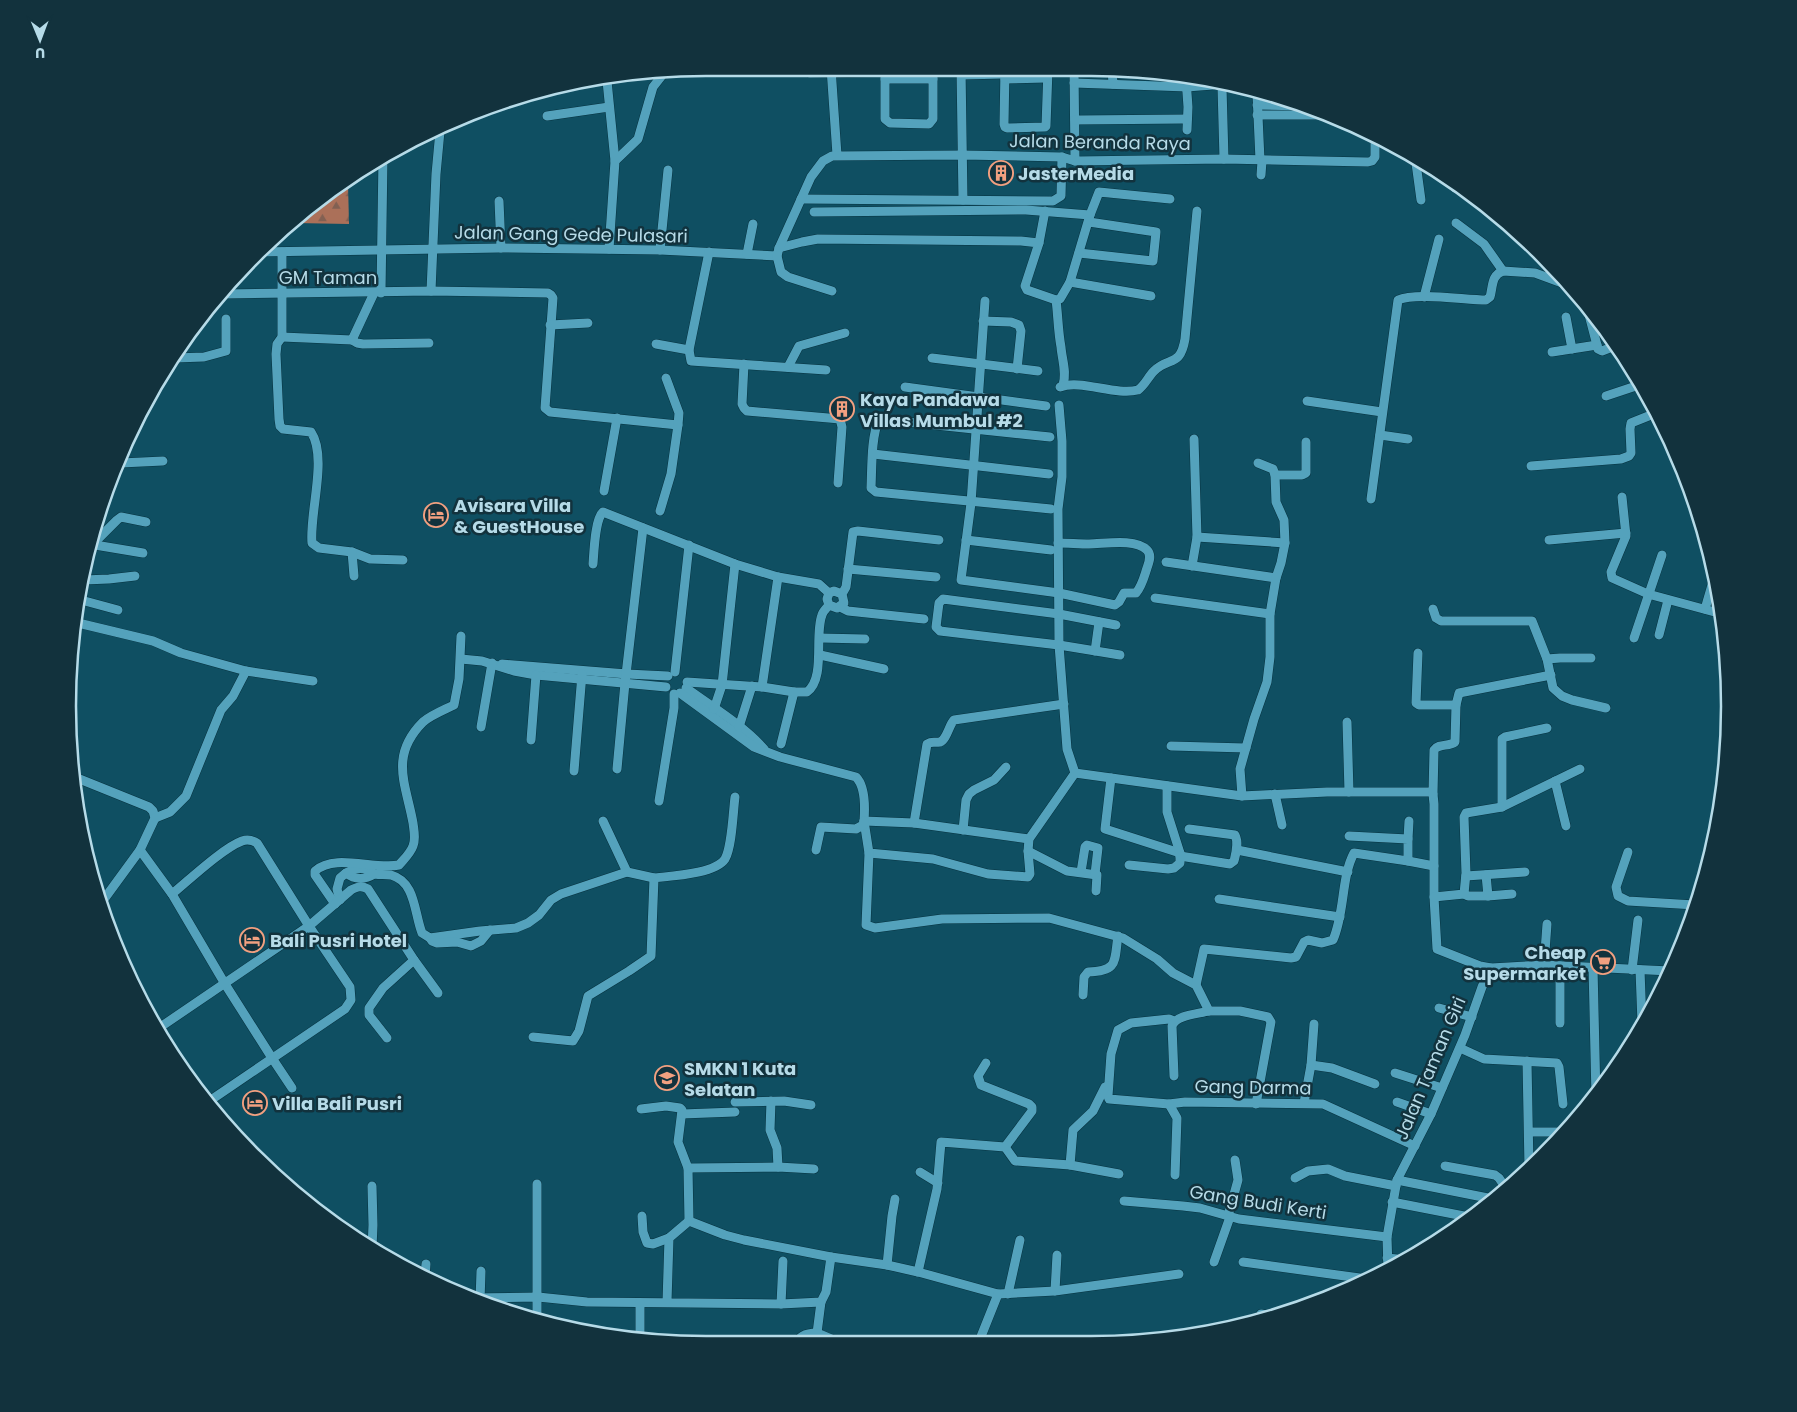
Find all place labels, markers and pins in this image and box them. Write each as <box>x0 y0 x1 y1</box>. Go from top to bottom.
building icon: JasterMedia <box>988 160 1014 186</box>
place label: JasterMedia <box>1018 161 1134 186</box>
place label: Kaya Pandawa Villas Mumbul #2 <box>860 387 1023 433</box>
building icon: Kaya Pandawa Villas Mumbul #2 <box>829 396 855 422</box>
place label: Avisara Villa & GuestHouse <box>454 493 584 539</box>
hotel icon: Avisara Villa & GuestHouse <box>423 502 449 528</box>
hotel icon: Bali Pusri Hotel <box>239 927 265 953</box>
place label: Bali Pusri Hotel <box>270 928 407 953</box>
place label: Cheap Supermarket <box>1463 940 1586 986</box>
supermarket icon: Cheap Supermarket <box>1590 949 1616 975</box>
place label: SMKN 1 Kuta Selatan <box>684 1056 796 1102</box>
school or university icon: SMKN 1 Kuta Selatan <box>654 1065 680 1091</box>
hotel icon: Villa Bali Pusri <box>242 1090 268 1116</box>
place label: Villa Bali Pusri <box>272 1091 402 1116</box>

